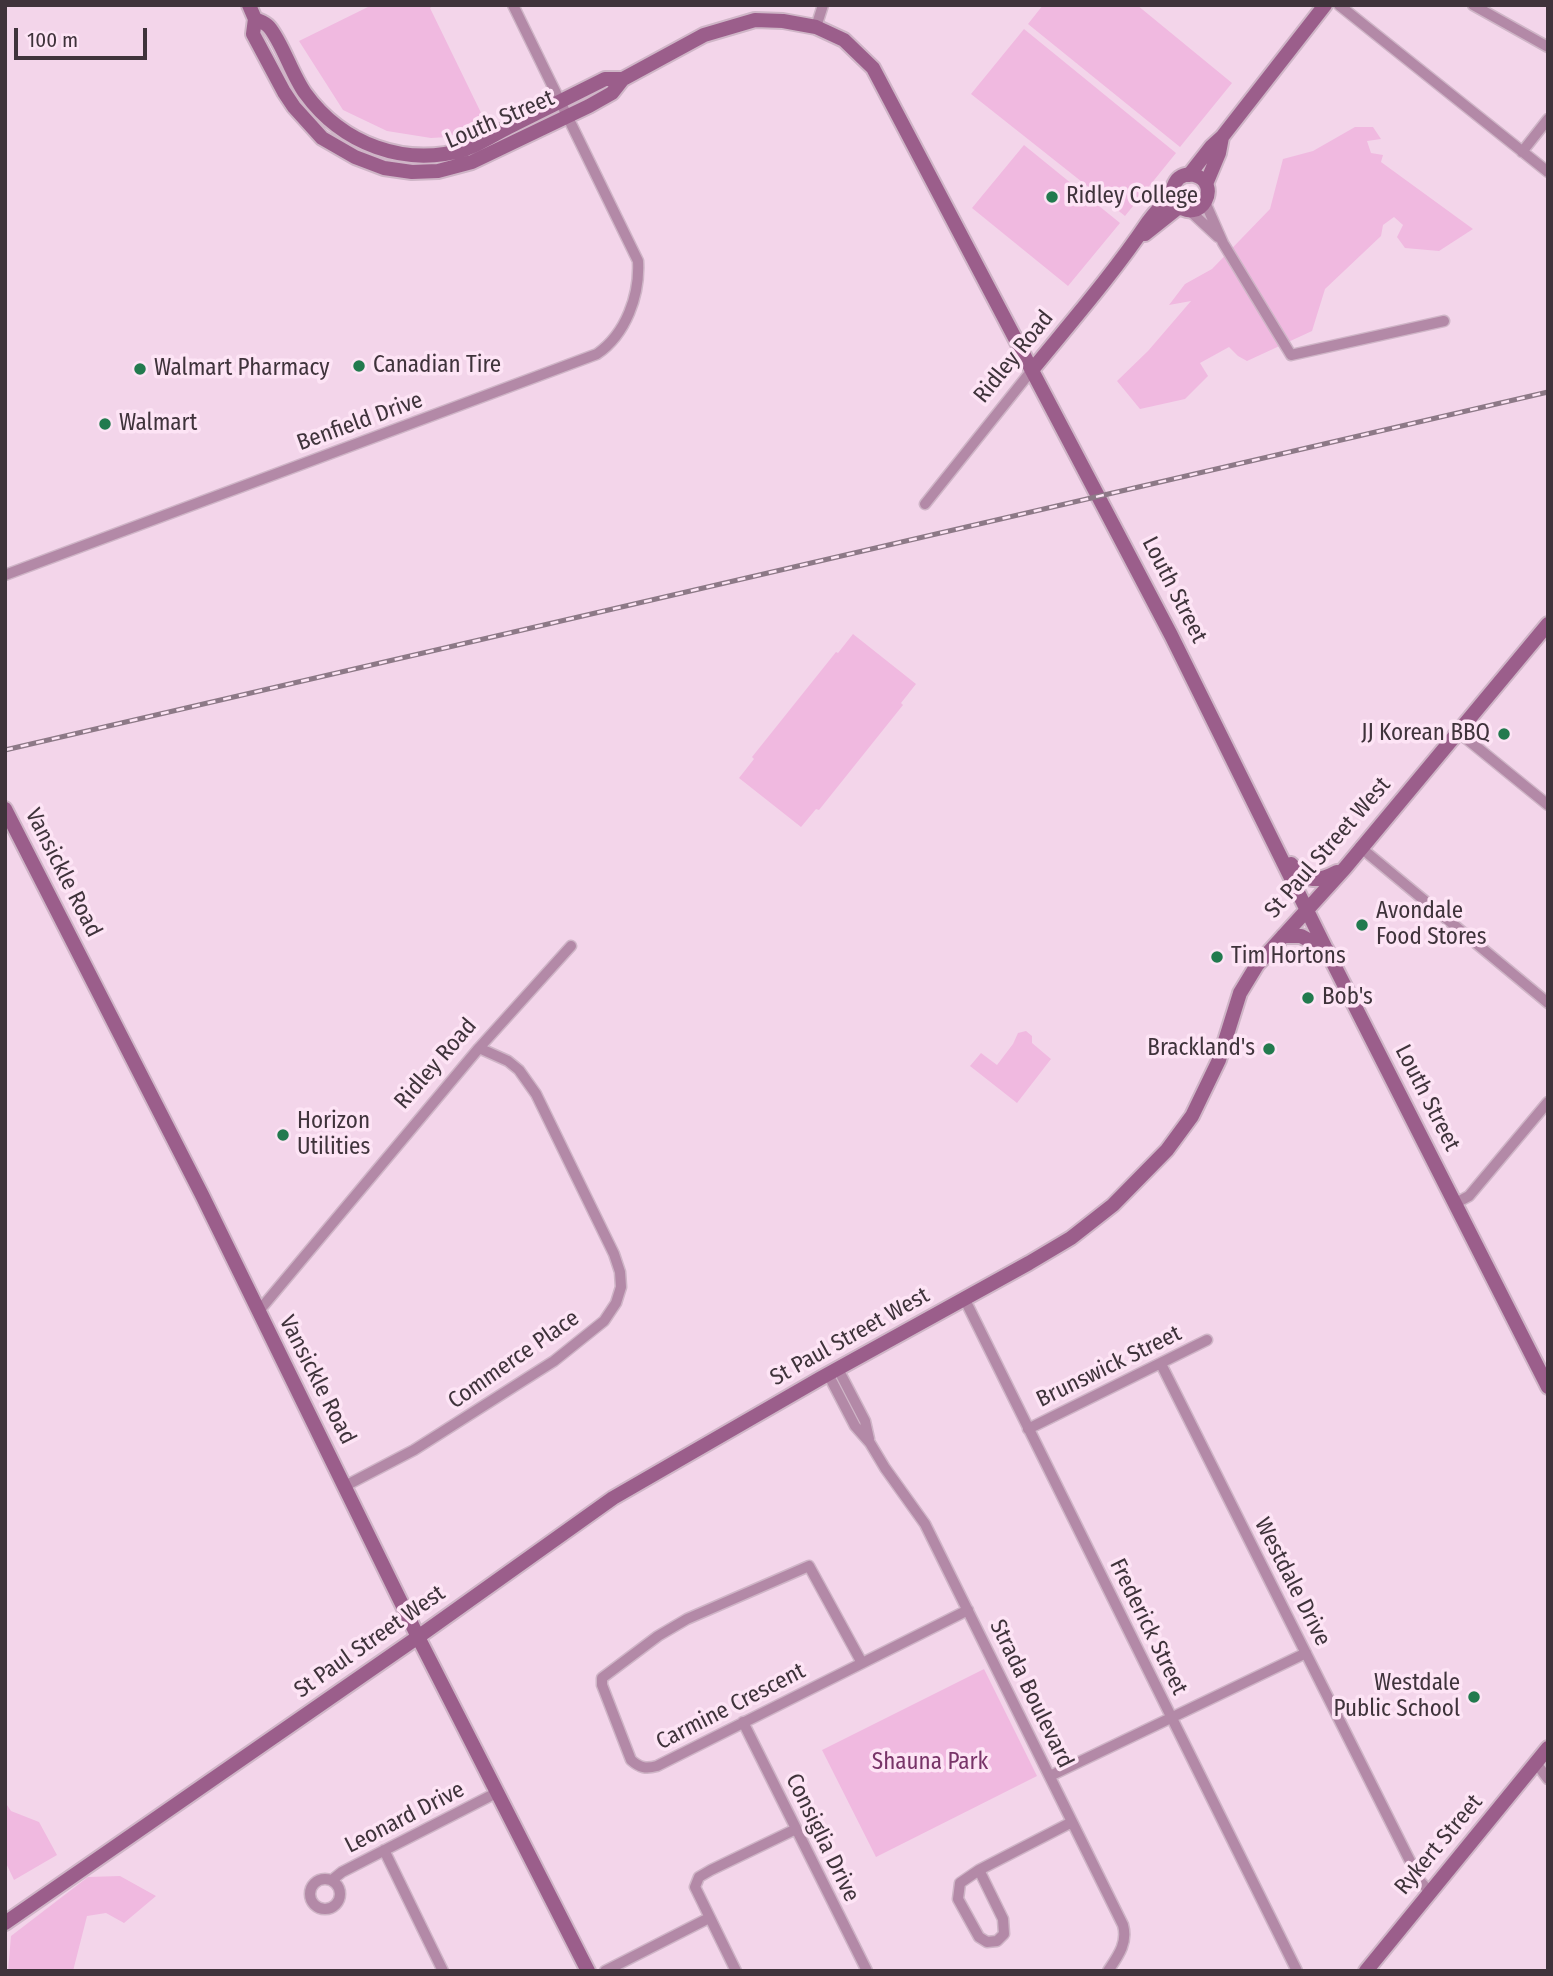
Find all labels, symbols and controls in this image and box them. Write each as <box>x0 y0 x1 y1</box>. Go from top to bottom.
scale bar <box>18 14 150 58</box>
text: 100 m <box>27 27 78 53</box>
street label: Louth Street <box>441 85 559 155</box>
place label: Ridley College <box>1066 183 1198 211</box>
marker: Ridley College <box>1044 189 1060 205</box>
street label: Ridley Road <box>968 305 1060 409</box>
place label: Canadian Tire <box>373 352 501 380</box>
place label: Walmart Pharmacy <box>154 355 330 383</box>
marker: Canadian Tire <box>351 358 367 374</box>
marker: Walmart Pharmacy <box>132 361 148 377</box>
street label: Benfield Drive <box>293 386 427 458</box>
place label: Walmart <box>119 410 197 438</box>
marker: Walmart <box>97 416 113 432</box>
street label: Louth Street <box>1136 532 1212 648</box>
place label: JJ Korean BBQ <box>1361 720 1490 748</box>
marker: JJ Korean BBQ <box>1496 726 1512 742</box>
street label: St Paul Street West <box>1259 772 1397 924</box>
street label: Vansickle Road <box>19 804 107 942</box>
place label: Avondale Food Stores <box>1376 898 1486 952</box>
marker: Avondale Food Stores <box>1354 917 1370 933</box>
place label: Tim Hortons <box>1231 943 1346 971</box>
marker: Tim Hortons <box>1209 949 1225 965</box>
place label: Bob's <box>1322 984 1373 1012</box>
marker: Bob's <box>1300 990 1316 1006</box>
street label: Ridley Road <box>389 1013 483 1115</box>
place label: Brackland's <box>1147 1035 1255 1063</box>
street label: Louth Street <box>1389 1040 1465 1156</box>
marker: Brackland's <box>1261 1041 1277 1057</box>
place label: Horizon Utilities <box>297 1108 370 1162</box>
marker: Horizon Utilities <box>275 1127 291 1143</box>
street label: St Paul Street West <box>766 1282 934 1392</box>
street label: Commerce Place <box>443 1305 585 1415</box>
street label: Vansickle Road <box>273 1311 361 1449</box>
street label: Brunswick Street <box>1032 1320 1186 1414</box>
street label: Westdale Drive <box>1248 1513 1336 1651</box>
street label: Frederick Street <box>1103 1554 1193 1700</box>
street label: St Paul Street West <box>289 1580 451 1704</box>
street label: Strada Boulevard <box>983 1615 1079 1773</box>
street label: Carmine Crescent <box>652 1658 810 1756</box>
place label: Westdale Public School <box>1334 1670 1460 1724</box>
marker: Westdale Public School <box>1466 1689 1482 1705</box>
park label: Shauna Park <box>872 1749 988 1777</box>
street label: Consiglia Drive <box>779 1769 865 1907</box>
street label: Leonard Drive <box>341 1776 469 1860</box>
street label: Rykert Street <box>1389 1789 1489 1901</box>

